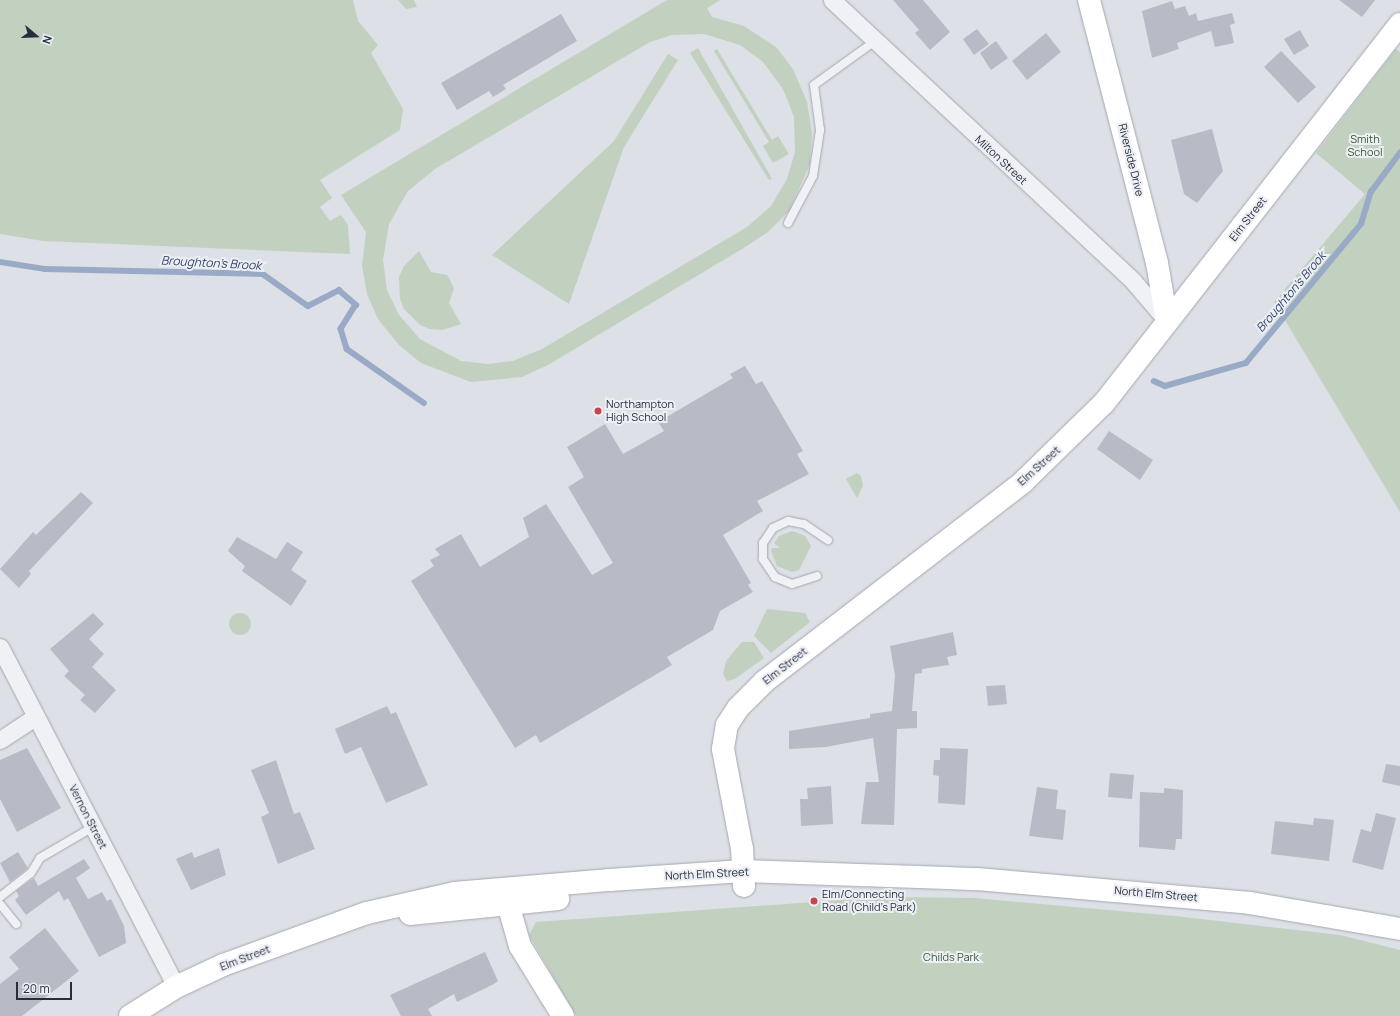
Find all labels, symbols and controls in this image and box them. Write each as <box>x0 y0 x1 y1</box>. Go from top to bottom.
north arrow <box>16 16 56 56</box>
text: N <box>39 34 56 46</box>
street label: Riverside Drive <box>1116 122 1146 198</box>
street label: Milton Street <box>972 133 1030 187</box>
park label: Smith School <box>1348 133 1382 159</box>
street label: Elm Street <box>1227 194 1269 244</box>
water label: Broughton's Brook <box>1253 249 1329 335</box>
water label: Broughton's Brook <box>161 253 261 273</box>
place label: Northampton High School <box>606 398 674 424</box>
marker: Northampton High School <box>593 406 603 416</box>
street label: Elm Street <box>1015 443 1063 489</box>
street label: Elm Street <box>760 645 810 687</box>
street label: Vernon Street <box>66 783 110 851</box>
street label: North Elm Street <box>665 865 749 883</box>
street label: North Elm Street <box>1114 884 1198 904</box>
place label: Elm/Connecting Road (Child's Park) <box>822 888 917 914</box>
marker: Elm/Connecting Road (Child's Park) <box>809 896 819 906</box>
street label: Elm Street <box>218 942 272 974</box>
park label: Childs Park <box>923 950 979 964</box>
scale bar <box>18 974 74 1000</box>
text: 20 m <box>23 980 50 997</box>

